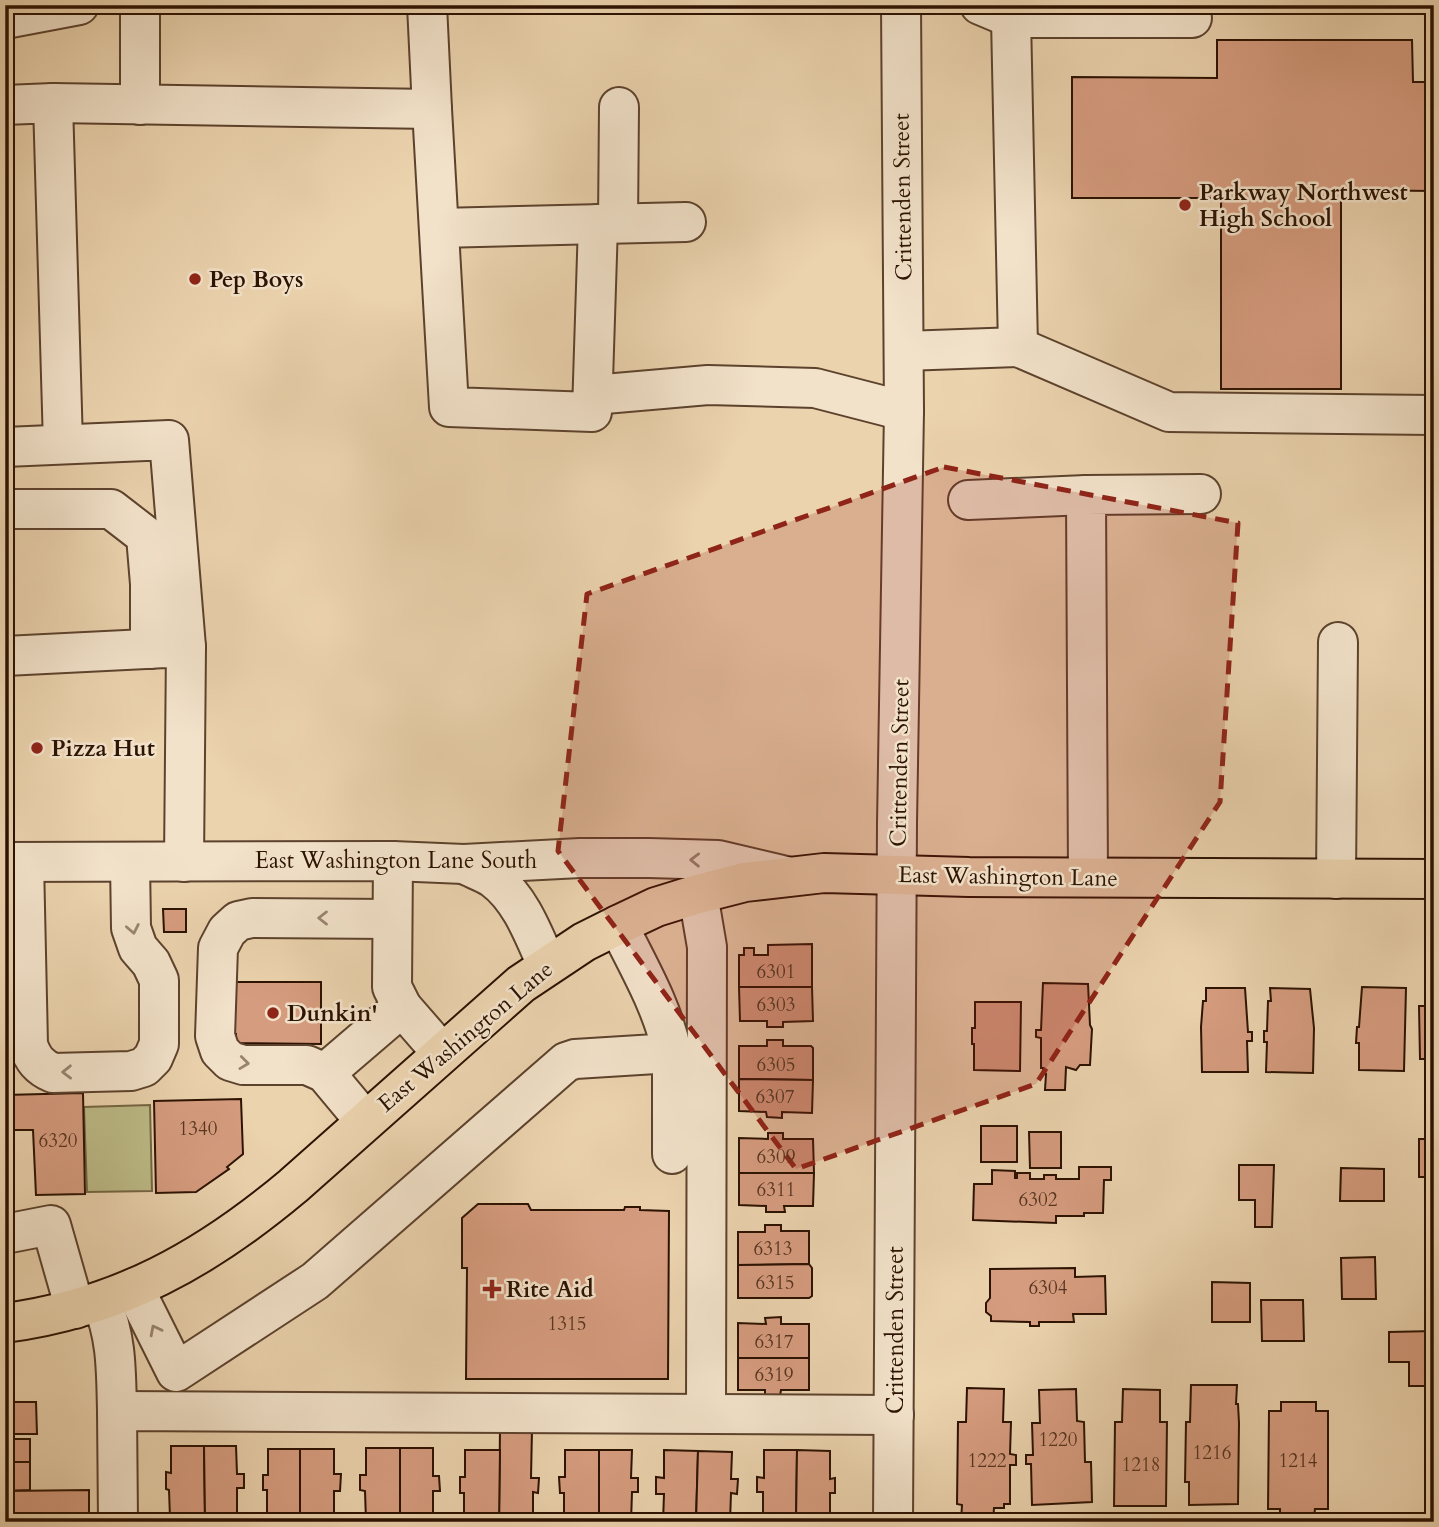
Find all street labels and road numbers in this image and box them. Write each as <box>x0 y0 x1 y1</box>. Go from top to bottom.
street label: Crittenden Street <box>886 113 919 281</box>
street label: Crittenden Street <box>883 679 916 847</box>
street label: East Washington Lane South <box>255 845 538 876</box>
street label: East Washington Lane <box>898 859 1118 894</box>
street label: East Washington Lane <box>371 954 559 1119</box>
street label: Crittenden Street <box>880 1246 911 1414</box>

